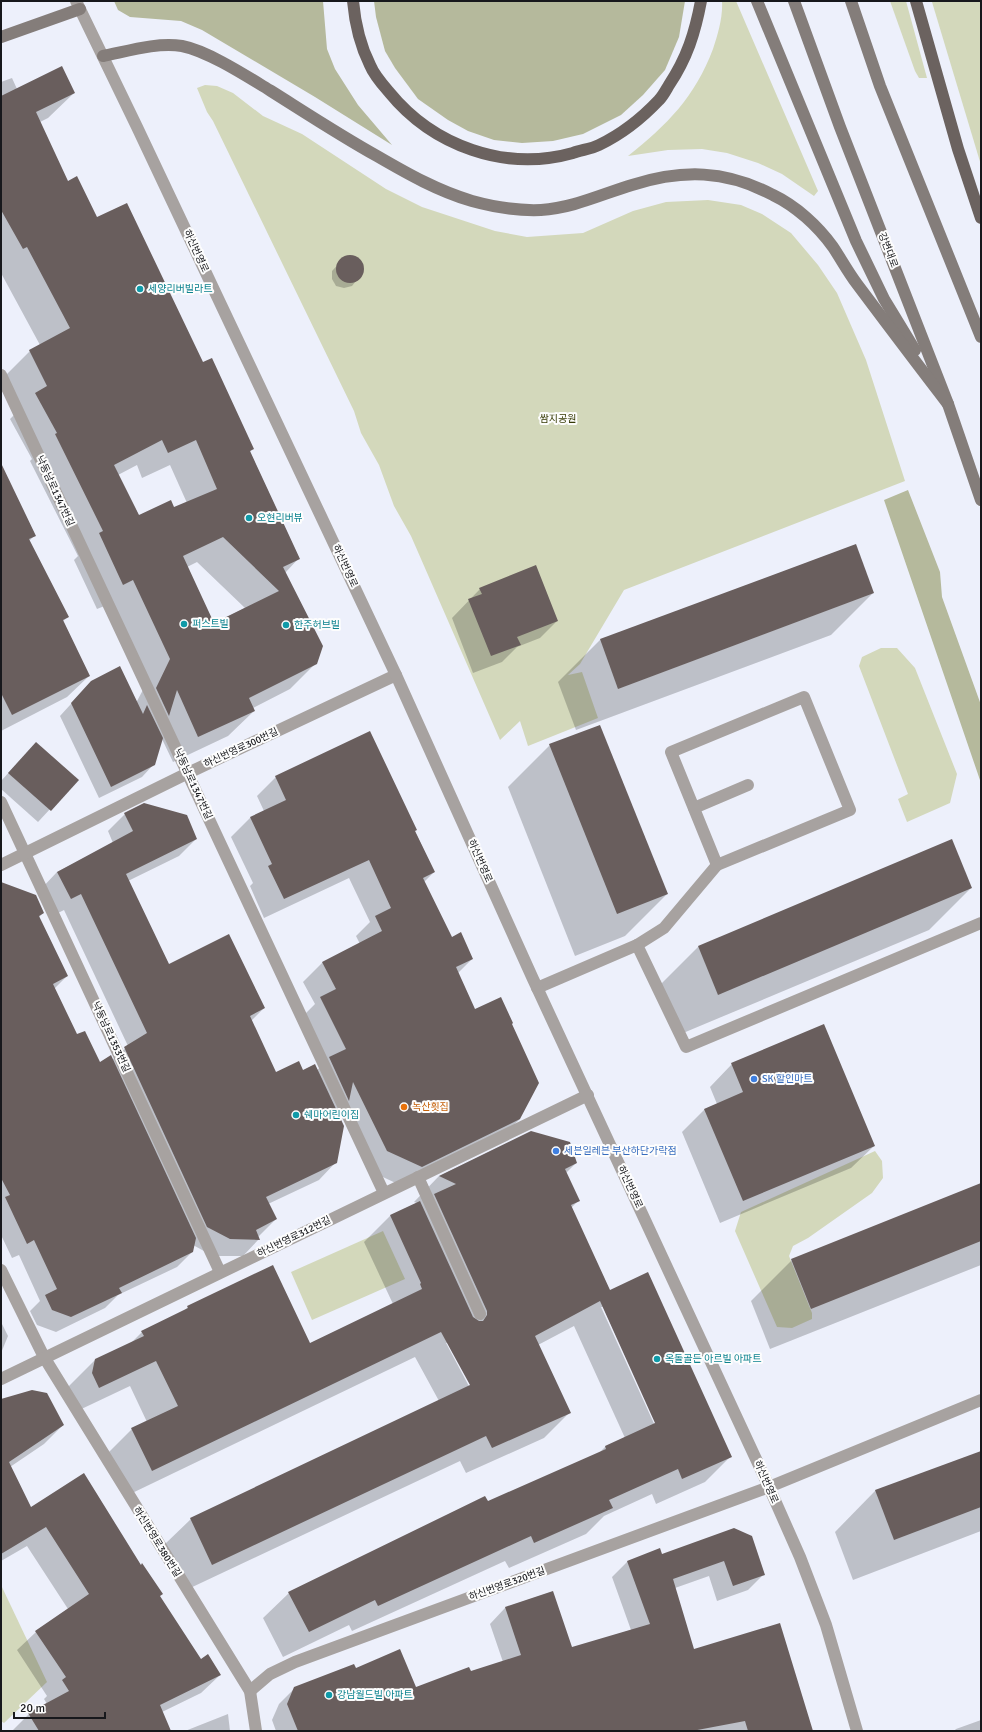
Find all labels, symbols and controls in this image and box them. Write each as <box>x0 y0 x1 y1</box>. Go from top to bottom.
street label: 하신번영로 <box>181 228 211 274</box>
street label: 강변대로 <box>876 231 900 269</box>
place label: 세양리버빌라트 <box>148 283 212 295</box>
marker: 세양리버빌라트 <box>135 284 145 294</box>
park label: 쌈지공원 <box>540 413 576 425</box>
street label: 낙동남로1347번길 <box>33 454 77 528</box>
place label: 오현리버뷰 <box>257 512 303 524</box>
marker: 오현리버뷰 <box>244 513 254 523</box>
street label: 하신번영로 <box>330 543 360 589</box>
place label: 퍼스트빌 <box>192 618 229 630</box>
marker: 퍼스트빌 <box>179 619 189 629</box>
place label: 한주허브빌 <box>294 619 340 631</box>
marker: 한주허브빌 <box>281 620 291 630</box>
street label: 하신번영로300번길 <box>202 726 280 770</box>
street label: 낙동남로1347번길 <box>171 747 215 821</box>
street label: 하신번영로 <box>465 838 495 884</box>
street label: 낙동남로1353번길 <box>89 1000 133 1074</box>
place label: SK 할인마트 <box>762 1073 813 1085</box>
marker: SK 할인마트 <box>749 1074 759 1084</box>
place label: 녹산횟집 <box>412 1101 449 1113</box>
marker: 녹산횟집 <box>399 1102 409 1112</box>
place label: 쉐마어린이집 <box>304 1109 359 1121</box>
marker: 쉐마어린이집 <box>291 1110 301 1120</box>
place label: 세븐일레븐 부산하단가락점 <box>564 1145 677 1157</box>
marker: 세븐일레븐 부산하단가락점 <box>551 1146 561 1156</box>
street label: 하신번영로 <box>615 1164 645 1210</box>
street label: 하신번영로312번길 <box>255 1214 333 1260</box>
place label: 옥돌골든 아르빌 아파트 <box>665 1353 761 1365</box>
marker: 옥돌골든 아르빌 아파트 <box>652 1354 662 1364</box>
street label: 하신번영로 <box>751 1459 781 1505</box>
street label: 하신번영로380번길 <box>131 1505 183 1579</box>
street label: 하신번영로320번길 <box>467 1565 547 1603</box>
place label: 강남월드빌 아파트 <box>337 1689 413 1701</box>
marker: 강남월드빌 아파트 <box>324 1690 334 1700</box>
scale bar <box>14 1694 105 1720</box>
text: 20 m <box>20 1701 45 1716</box>

